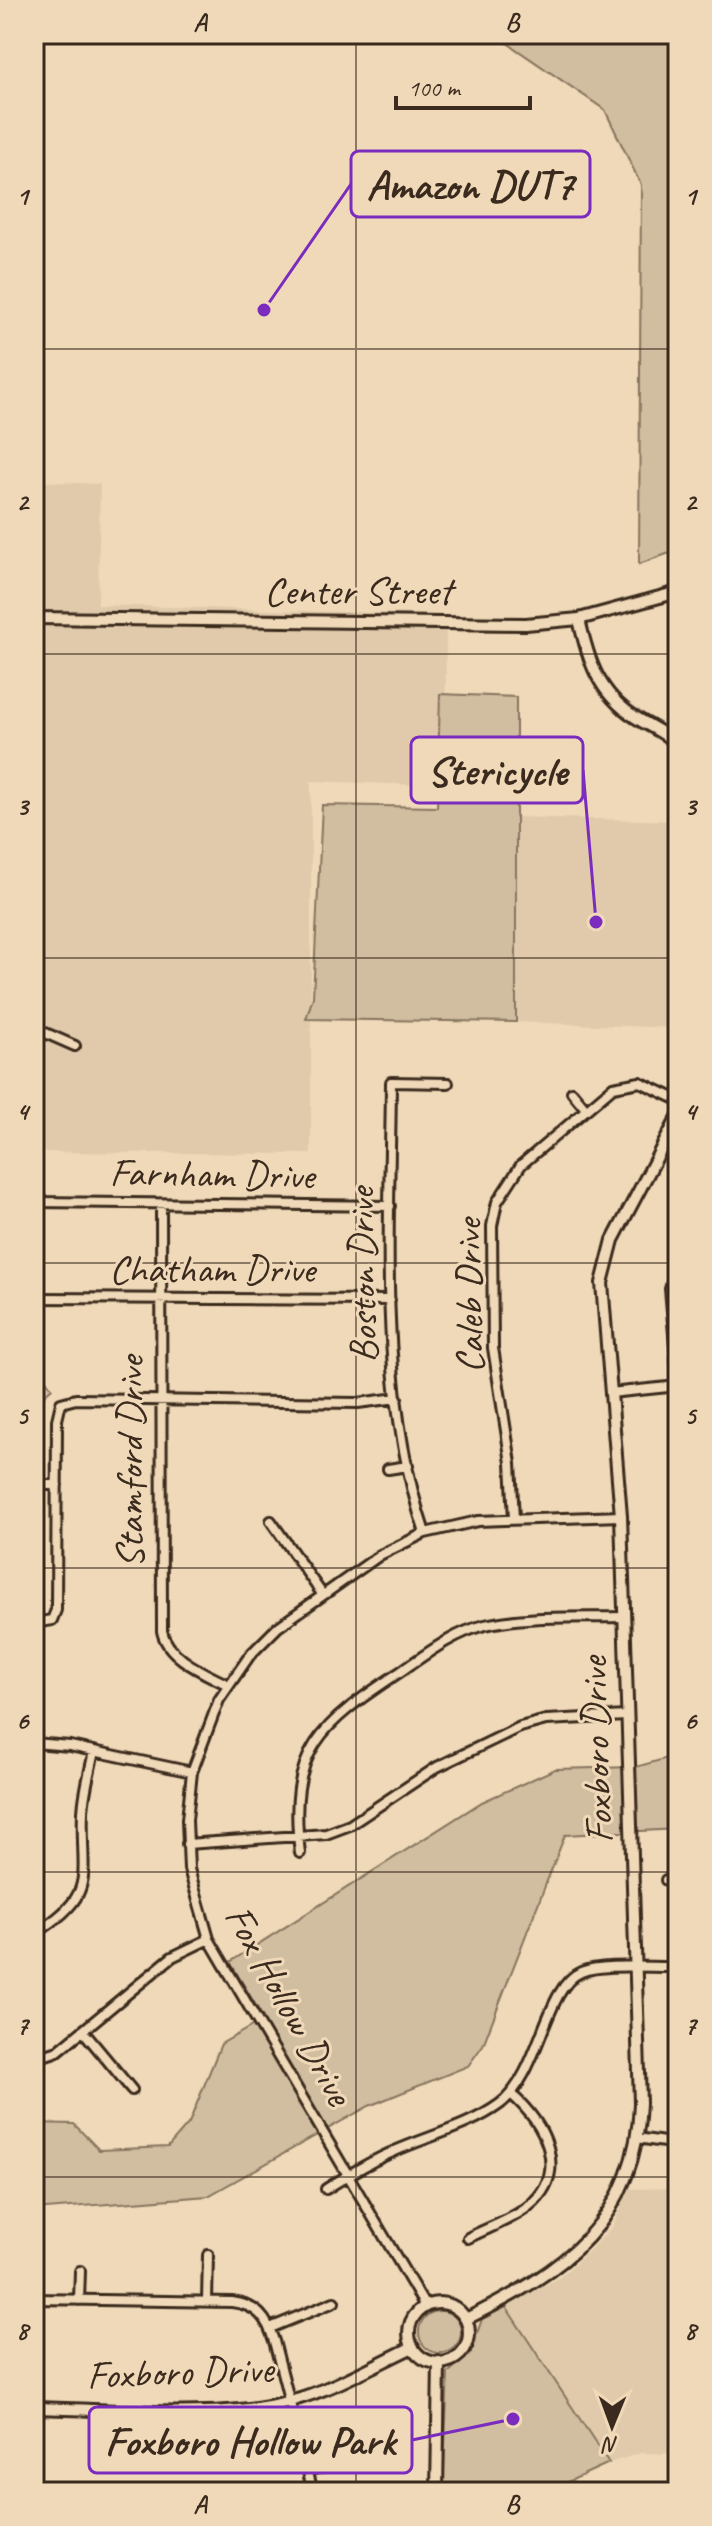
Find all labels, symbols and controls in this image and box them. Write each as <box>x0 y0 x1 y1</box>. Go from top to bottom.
text: A <box>193 6 208 39</box>
text: B <box>505 6 521 39</box>
scale bar <box>396 60 530 110</box>
text: 100 m <box>408 73 462 103</box>
callout: Amazon DUT7 <box>351 151 590 217</box>
text: Amazon DUT7 <box>367 159 578 212</box>
text: 1 <box>16 180 31 213</box>
text: 1 <box>684 180 699 213</box>
text: 2 <box>16 485 30 518</box>
text: 2 <box>684 485 698 518</box>
street label: Center Street <box>264 566 457 616</box>
callout: Stericycle <box>411 737 583 803</box>
text: Stericycle <box>427 745 570 798</box>
text: 3 <box>16 790 30 823</box>
text: 3 <box>684 790 698 823</box>
text: 4 <box>16 1095 31 1128</box>
text: 4 <box>684 1095 699 1128</box>
street label: Farnham Drive <box>109 1147 318 1201</box>
street label: Boston Drive <box>335 1184 389 1363</box>
street label: Caleb Drive <box>443 1215 495 1374</box>
street label: Chatham Drive <box>109 1244 318 1294</box>
street label: Stamford Drive <box>105 1353 155 1568</box>
text: 5 <box>16 1399 30 1432</box>
text: 5 <box>684 1399 698 1432</box>
street label: Foxboro Drive <box>568 1653 624 1844</box>
text: 6 <box>16 1704 30 1737</box>
text: 6 <box>684 1704 698 1737</box>
street label: Fox Hollow Drive <box>214 1896 366 2116</box>
text: 7 <box>16 2009 30 2042</box>
text: 7 <box>684 2009 698 2042</box>
text: 8 <box>16 2314 31 2347</box>
text: 8 <box>684 2314 699 2347</box>
street label: Foxboro Drive <box>86 2344 277 2400</box>
north arrow <box>572 2386 652 2466</box>
callout: Foxboro Hollow Park <box>89 2407 412 2473</box>
text: Foxboro Hollow Park <box>105 2415 399 2468</box>
text: N <box>601 2431 619 2459</box>
text: A <box>193 2488 208 2521</box>
text: B <box>505 2488 521 2521</box>

